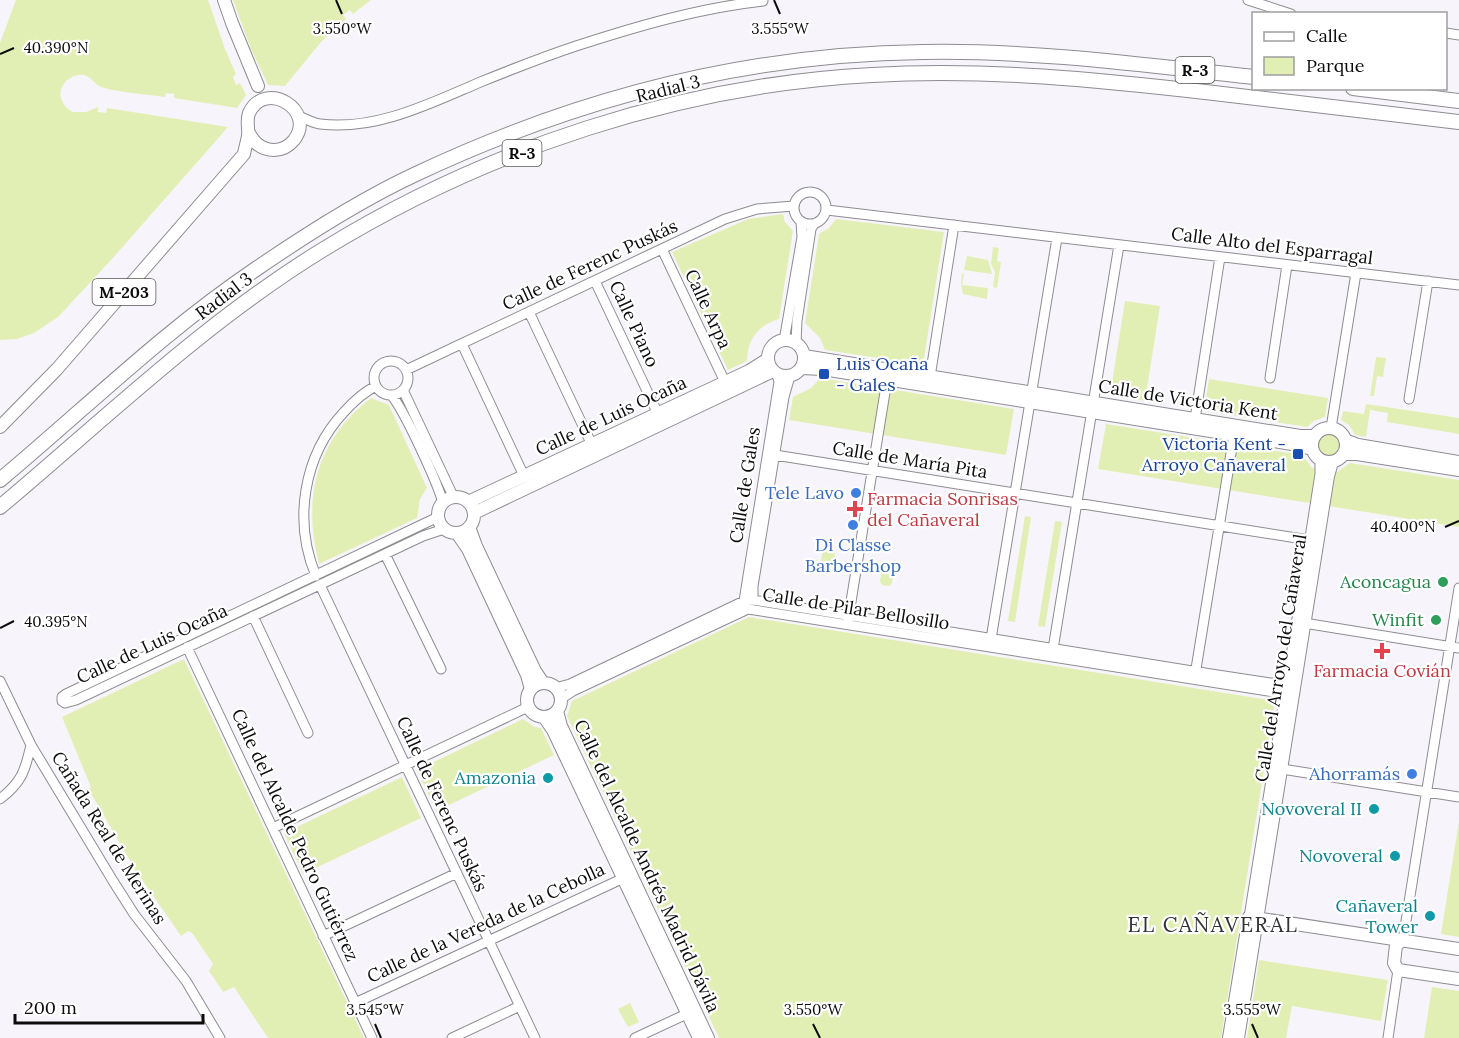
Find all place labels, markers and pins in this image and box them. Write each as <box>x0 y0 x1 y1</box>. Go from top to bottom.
place label: Luis Ocaña - Gales <box>836 352 929 396</box>
marker: Luis Ocaña - Gales <box>817 367 831 381</box>
place label: Victoria Kent - Arroyo Cañaveral <box>1141 432 1286 476</box>
marker: Victoria Kent - Arroyo Cañaveral <box>1291 447 1305 461</box>
place label: Tele Lavo <box>765 481 844 504</box>
marker: Tele Lavo <box>849 486 863 500</box>
place label: Farmacia Sonrisas del Cañaveral <box>867 487 1018 531</box>
marker: Farmacia Sonrisas del Cañaveral <box>848 502 862 516</box>
marker: Di Classe Barbershop <box>846 518 860 532</box>
place label: Di Classe Barbershop <box>805 533 901 577</box>
place label: Aconcagua <box>1339 570 1431 593</box>
marker: Aconcagua <box>1436 575 1450 589</box>
place label: Winfit <box>1372 608 1424 631</box>
marker: Winfit <box>1429 613 1443 627</box>
marker: Farmacia Covián <box>1375 644 1389 658</box>
place label: Farmacia Covián <box>1313 659 1451 682</box>
place label: Ahorramás <box>1308 762 1400 785</box>
place label: Amazonia <box>453 766 536 789</box>
marker: Ahorramás <box>1405 767 1419 781</box>
marker: Amazonia <box>541 771 555 785</box>
place label: Novoveral II <box>1261 797 1362 820</box>
marker: Novoveral II <box>1367 802 1381 816</box>
place label: Novoveral <box>1299 844 1383 867</box>
marker: Novoveral <box>1388 849 1402 863</box>
place label: Cañaveral Tower <box>1336 894 1418 938</box>
marker: Cañaveral Tower <box>1423 909 1437 923</box>

